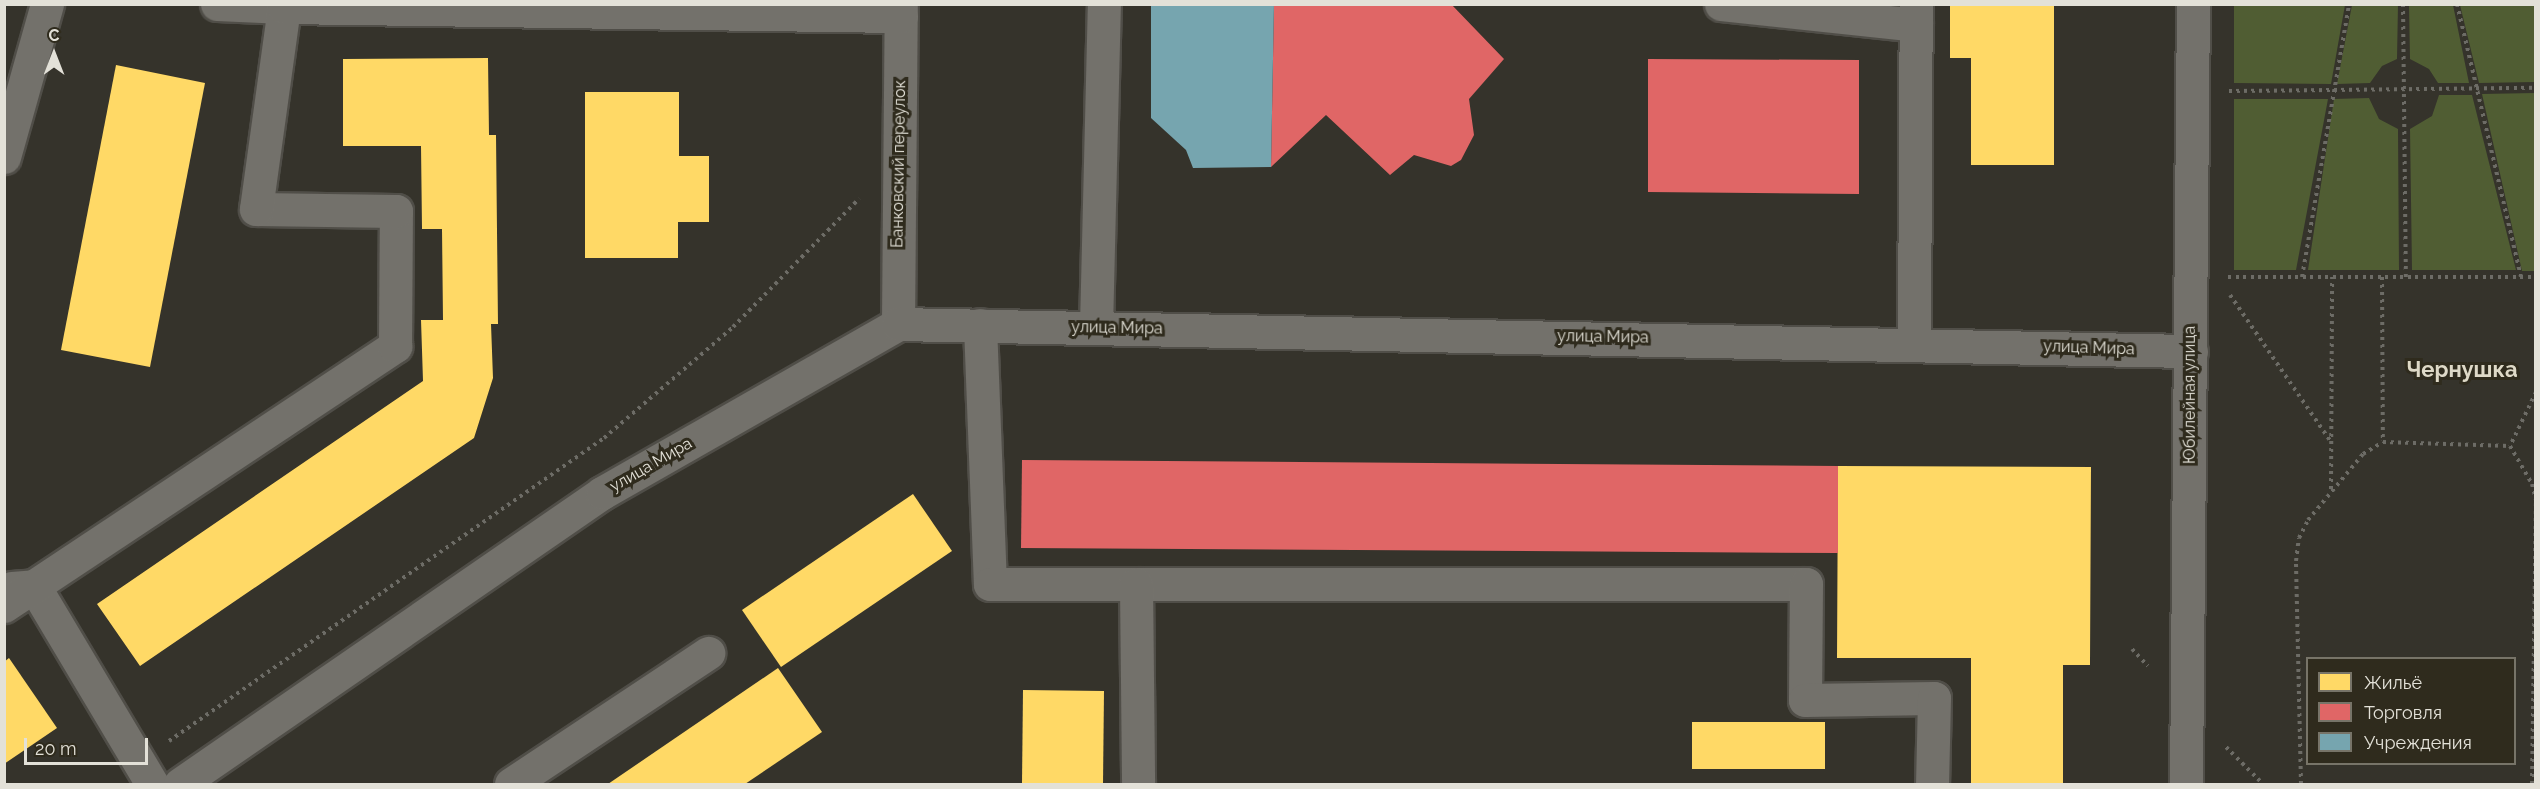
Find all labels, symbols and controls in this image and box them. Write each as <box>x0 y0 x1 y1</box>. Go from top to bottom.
north arrow <box>24 24 84 84</box>
text: С <box>49 26 59 45</box>
street label: Банковский переулок <box>888 80 910 248</box>
street label: улица Мира <box>1071 318 1163 338</box>
street label: Юбилейная улица <box>2180 326 2200 464</box>
street label: улица Мира <box>1557 327 1649 347</box>
street label: улица Мира <box>2043 337 2135 359</box>
district label: Чернушка <box>2406 357 2518 383</box>
street label: улица Мира <box>607 434 695 496</box>
legend <box>2306 657 2516 765</box>
text: Жильё <box>2364 672 2422 693</box>
text: Торговля <box>2364 702 2442 723</box>
scale bar <box>27 726 152 764</box>
text: Учреждения <box>2364 732 2472 753</box>
text: 20 m <box>35 738 77 759</box>

